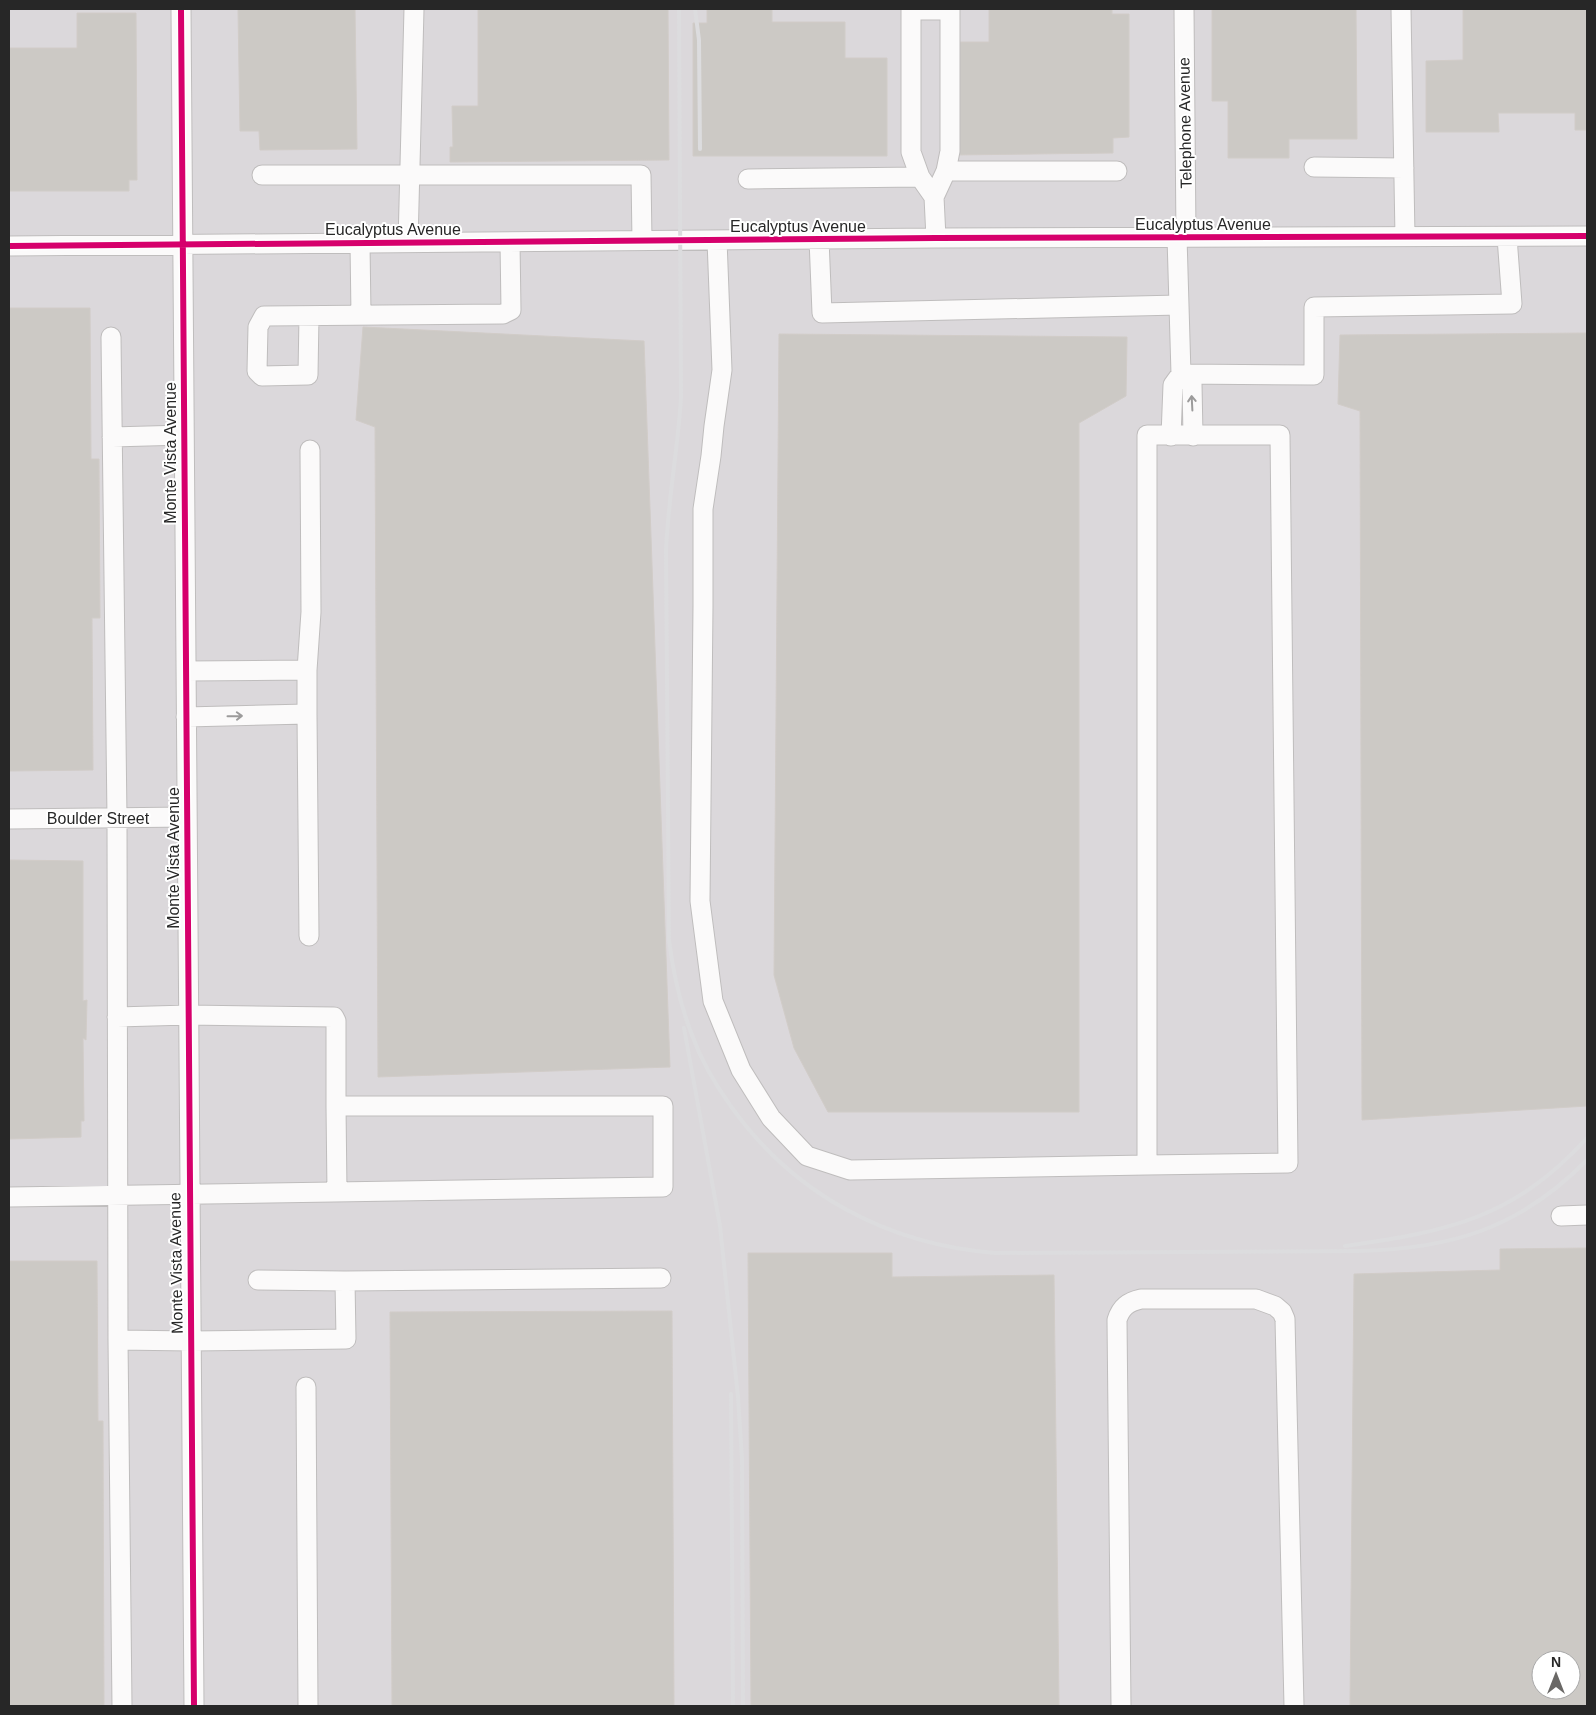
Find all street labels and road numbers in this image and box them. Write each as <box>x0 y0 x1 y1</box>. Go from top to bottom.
street label: Telephone Avenue <box>1175 57 1195 189</box>
street label: Eucalyptus Avenue <box>1135 216 1271 233</box>
street label: Eucalyptus Avenue <box>730 218 866 235</box>
street label: Eucalyptus Avenue <box>325 221 461 238</box>
street label: Monte Vista Avenue <box>162 382 179 524</box>
street label: Monte Vista Avenue <box>165 787 182 929</box>
street label: Boulder Street <box>47 810 150 827</box>
street label: Monte Vista Avenue <box>166 1192 186 1334</box>

